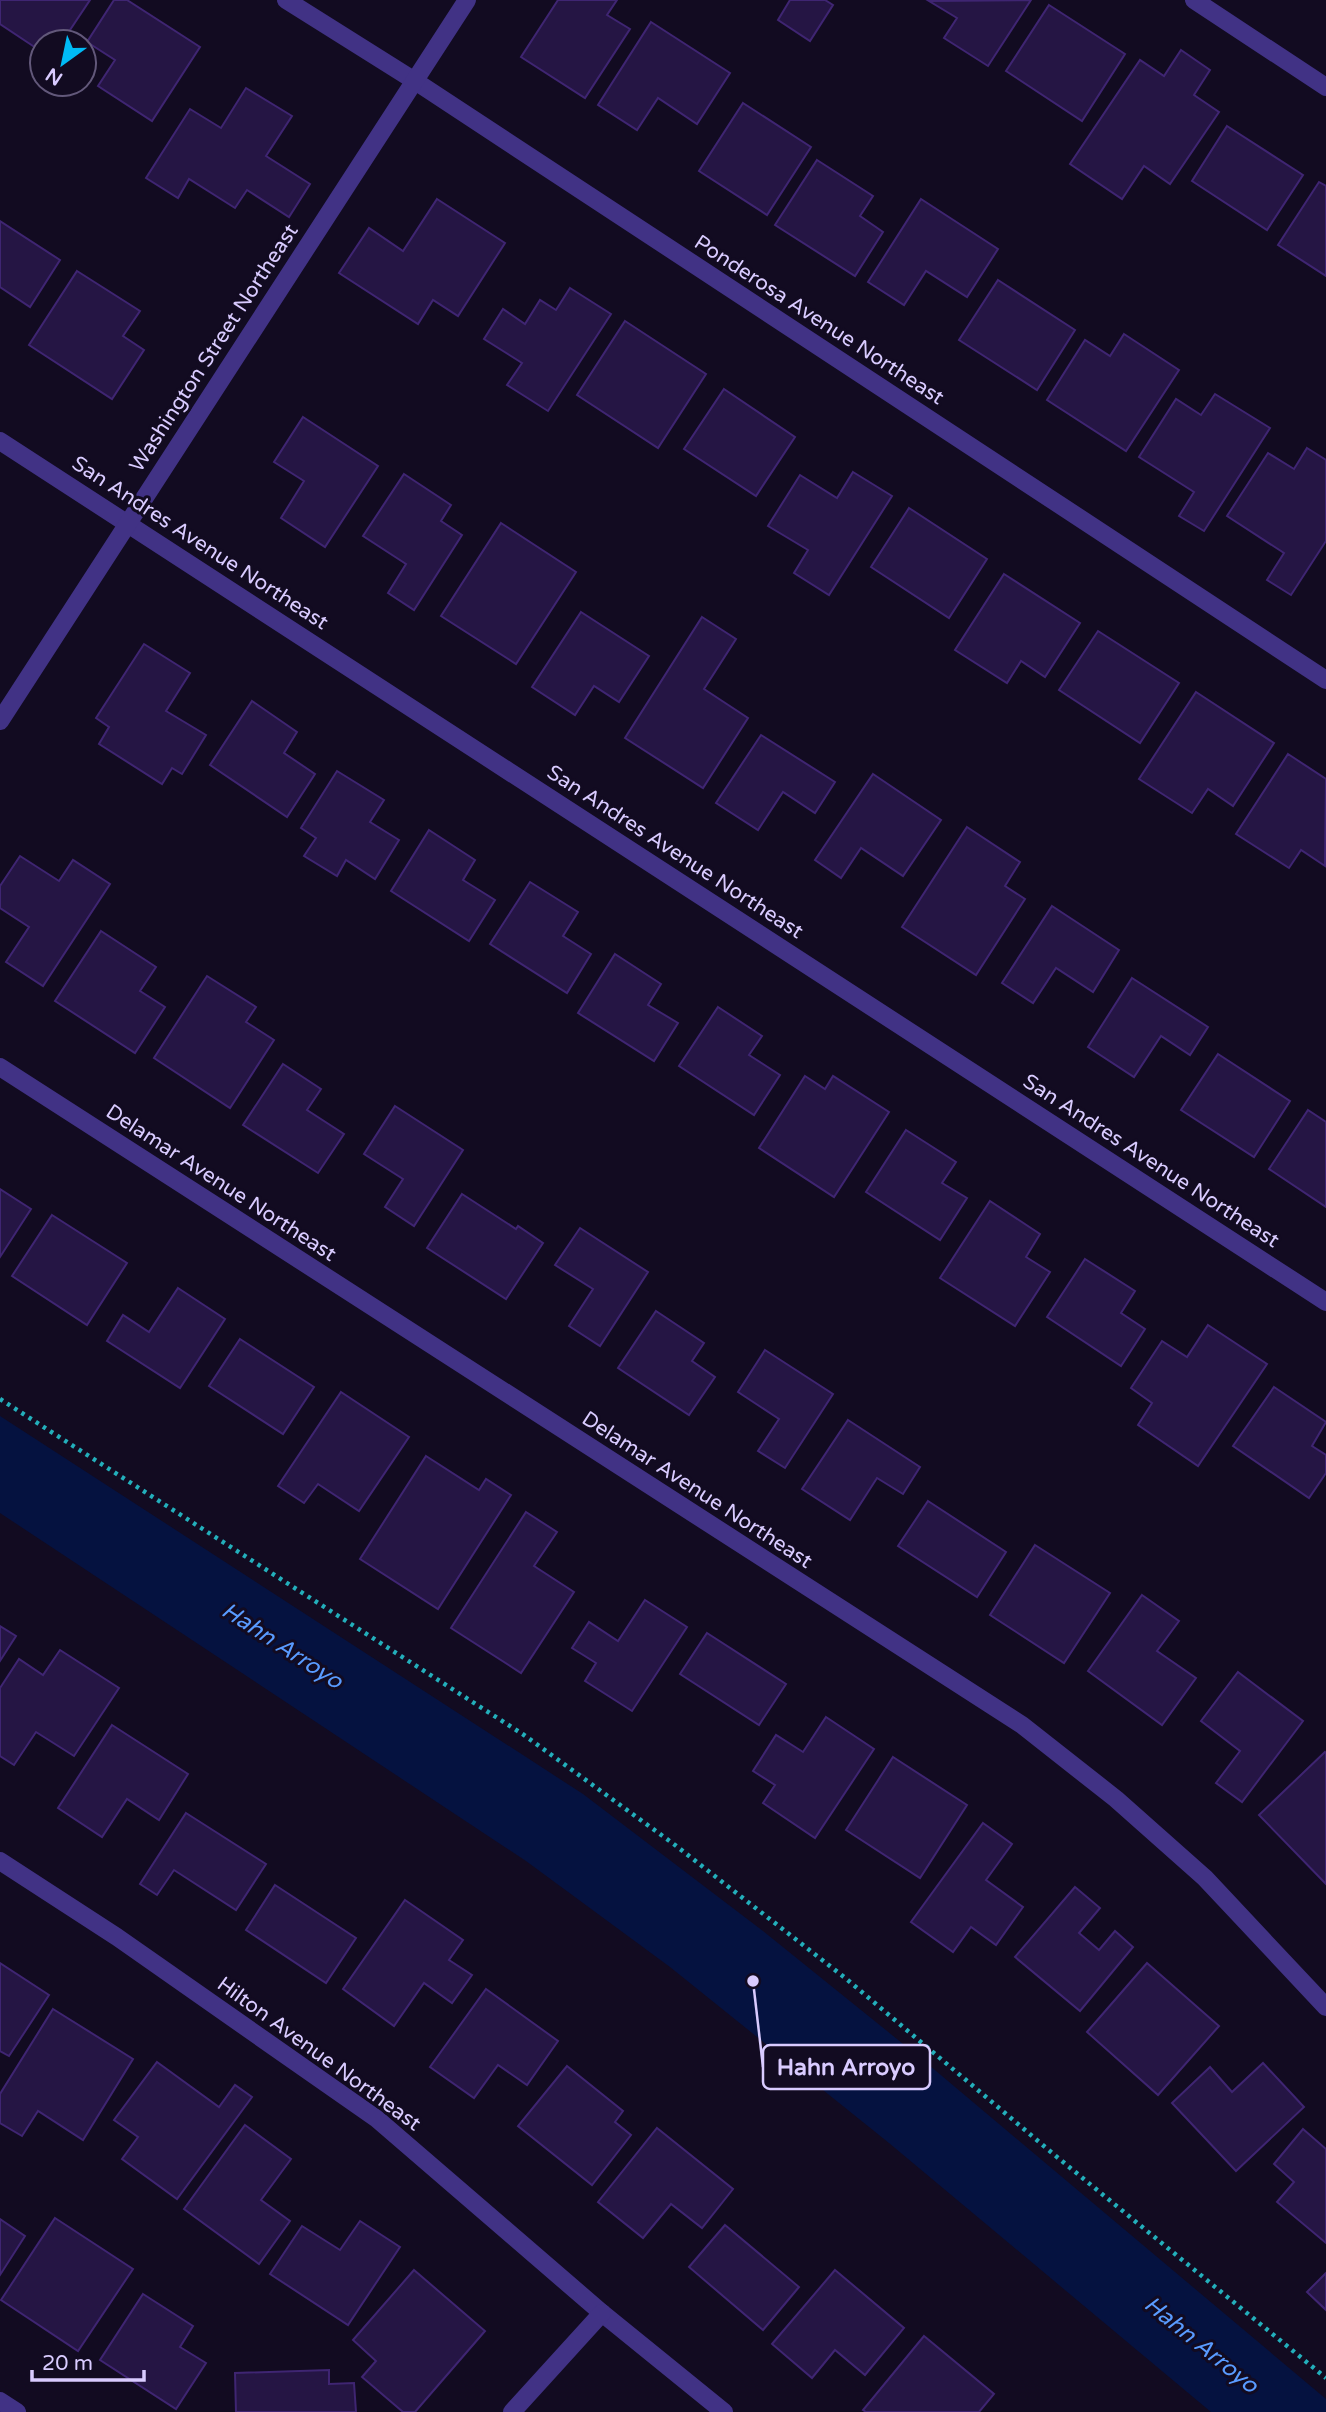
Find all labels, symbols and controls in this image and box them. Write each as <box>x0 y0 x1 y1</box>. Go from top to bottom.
north arrow <box>28 28 98 98</box>
text: N <box>42 63 67 90</box>
street label: Washington Street Northeast <box>124 219 304 477</box>
street label: Ponderosa Avenue Northeast <box>689 230 949 410</box>
street label: San Andres Avenue Northeast <box>67 451 333 635</box>
street label: San Andres Avenue Northeast <box>542 760 808 944</box>
street label: San Andres Avenue Northeast <box>1018 1069 1284 1253</box>
street label: Delamar Avenue Northeast <box>101 1099 341 1267</box>
street label: Delamar Avenue Northeast <box>577 1406 817 1574</box>
water label: Hahn Arroyo <box>216 1597 349 1696</box>
street label: Hilton Avenue Northeast <box>212 1972 426 2136</box>
callout: Hahn Arroyo <box>763 2045 930 2089</box>
text: Hahn Arroyo <box>777 2054 915 2082</box>
water label: Hahn Arroyo <box>1138 2291 1264 2400</box>
scale bar <box>32 2338 144 2382</box>
text: 20 m <box>42 2351 93 2376</box>

